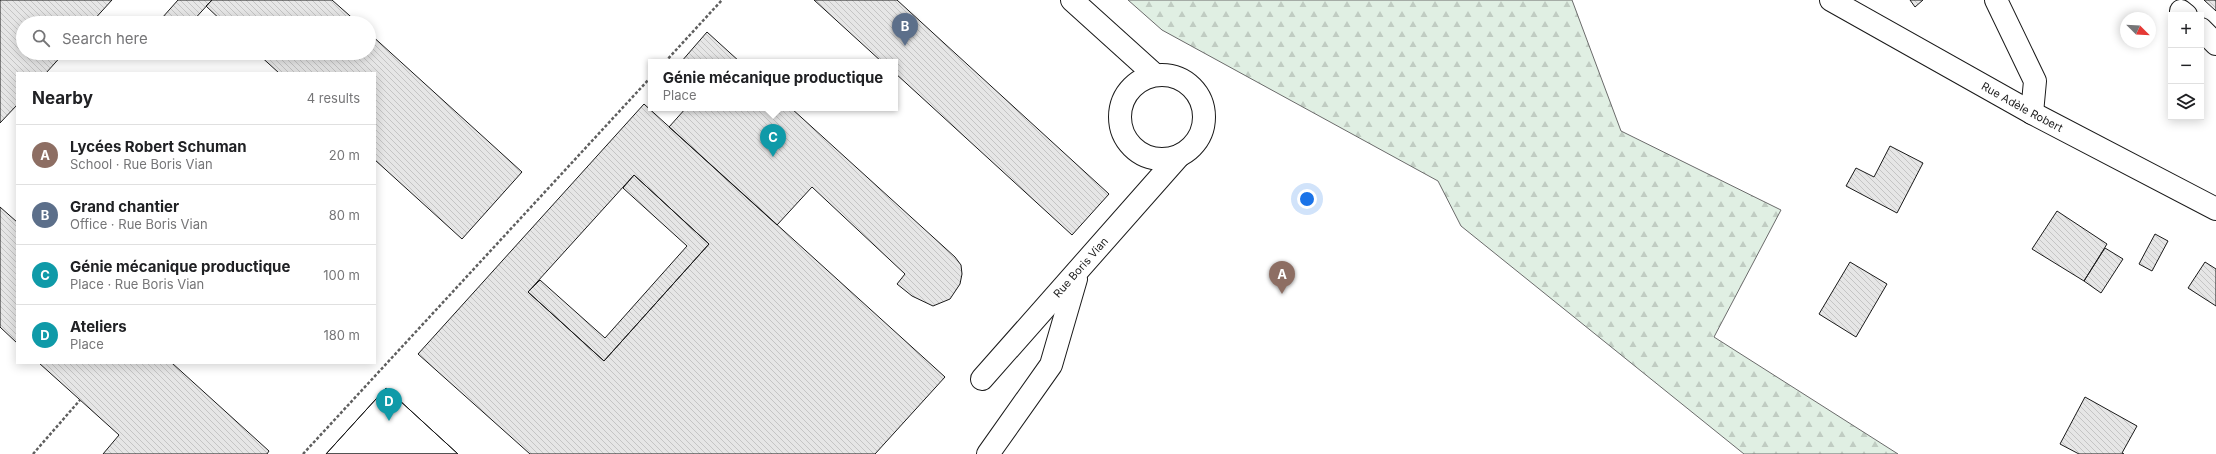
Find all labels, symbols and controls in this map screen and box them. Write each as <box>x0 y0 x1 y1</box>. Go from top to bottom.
north arrow <box>2120 12 2156 48</box>
map controls <box>2168 12 2204 120</box>
button: + <box>2168 12 2204 48</box>
pin: B <box>892 13 918 46</box>
search box <box>16 16 376 60</box>
icon: search <box>30 27 52 49</box>
text: Search here <box>62 29 148 48</box>
button: − <box>2168 48 2204 84</box>
popup <box>648 59 898 111</box>
text: Génie mécanique productique <box>663 68 883 87</box>
street label: Rue Adèle Robert <box>1979 79 2066 135</box>
button: layers <box>2168 84 2204 120</box>
text: Place <box>663 87 697 103</box>
text: Nearby <box>32 88 93 108</box>
text: 4 results <box>307 90 360 106</box>
pin: C <box>760 124 786 157</box>
text: Lycées Robert Schuman <box>70 137 247 156</box>
text: A <box>40 147 50 163</box>
text: 20 m <box>329 147 360 163</box>
text: School · Rue Boris Vian <box>70 156 213 172</box>
your location <box>1297 189 1317 209</box>
text: Grand chantier <box>70 197 179 216</box>
text: B <box>41 207 49 223</box>
text: 80 m <box>329 207 360 223</box>
text: Office · Rue Boris Vian <box>70 216 208 232</box>
street label: Rue Boris Vian <box>1050 234 1111 300</box>
text: Génie mécanique productique <box>70 257 290 276</box>
pin: A <box>1269 261 1295 294</box>
text: C <box>40 267 50 283</box>
text: 100 m <box>323 267 360 283</box>
text: Place · Rue Boris Vian <box>70 276 204 292</box>
text: Ateliers <box>70 317 127 336</box>
text: D <box>40 327 50 343</box>
text: 180 m <box>323 327 360 343</box>
text: Place <box>70 336 104 352</box>
pin: D <box>376 388 402 421</box>

